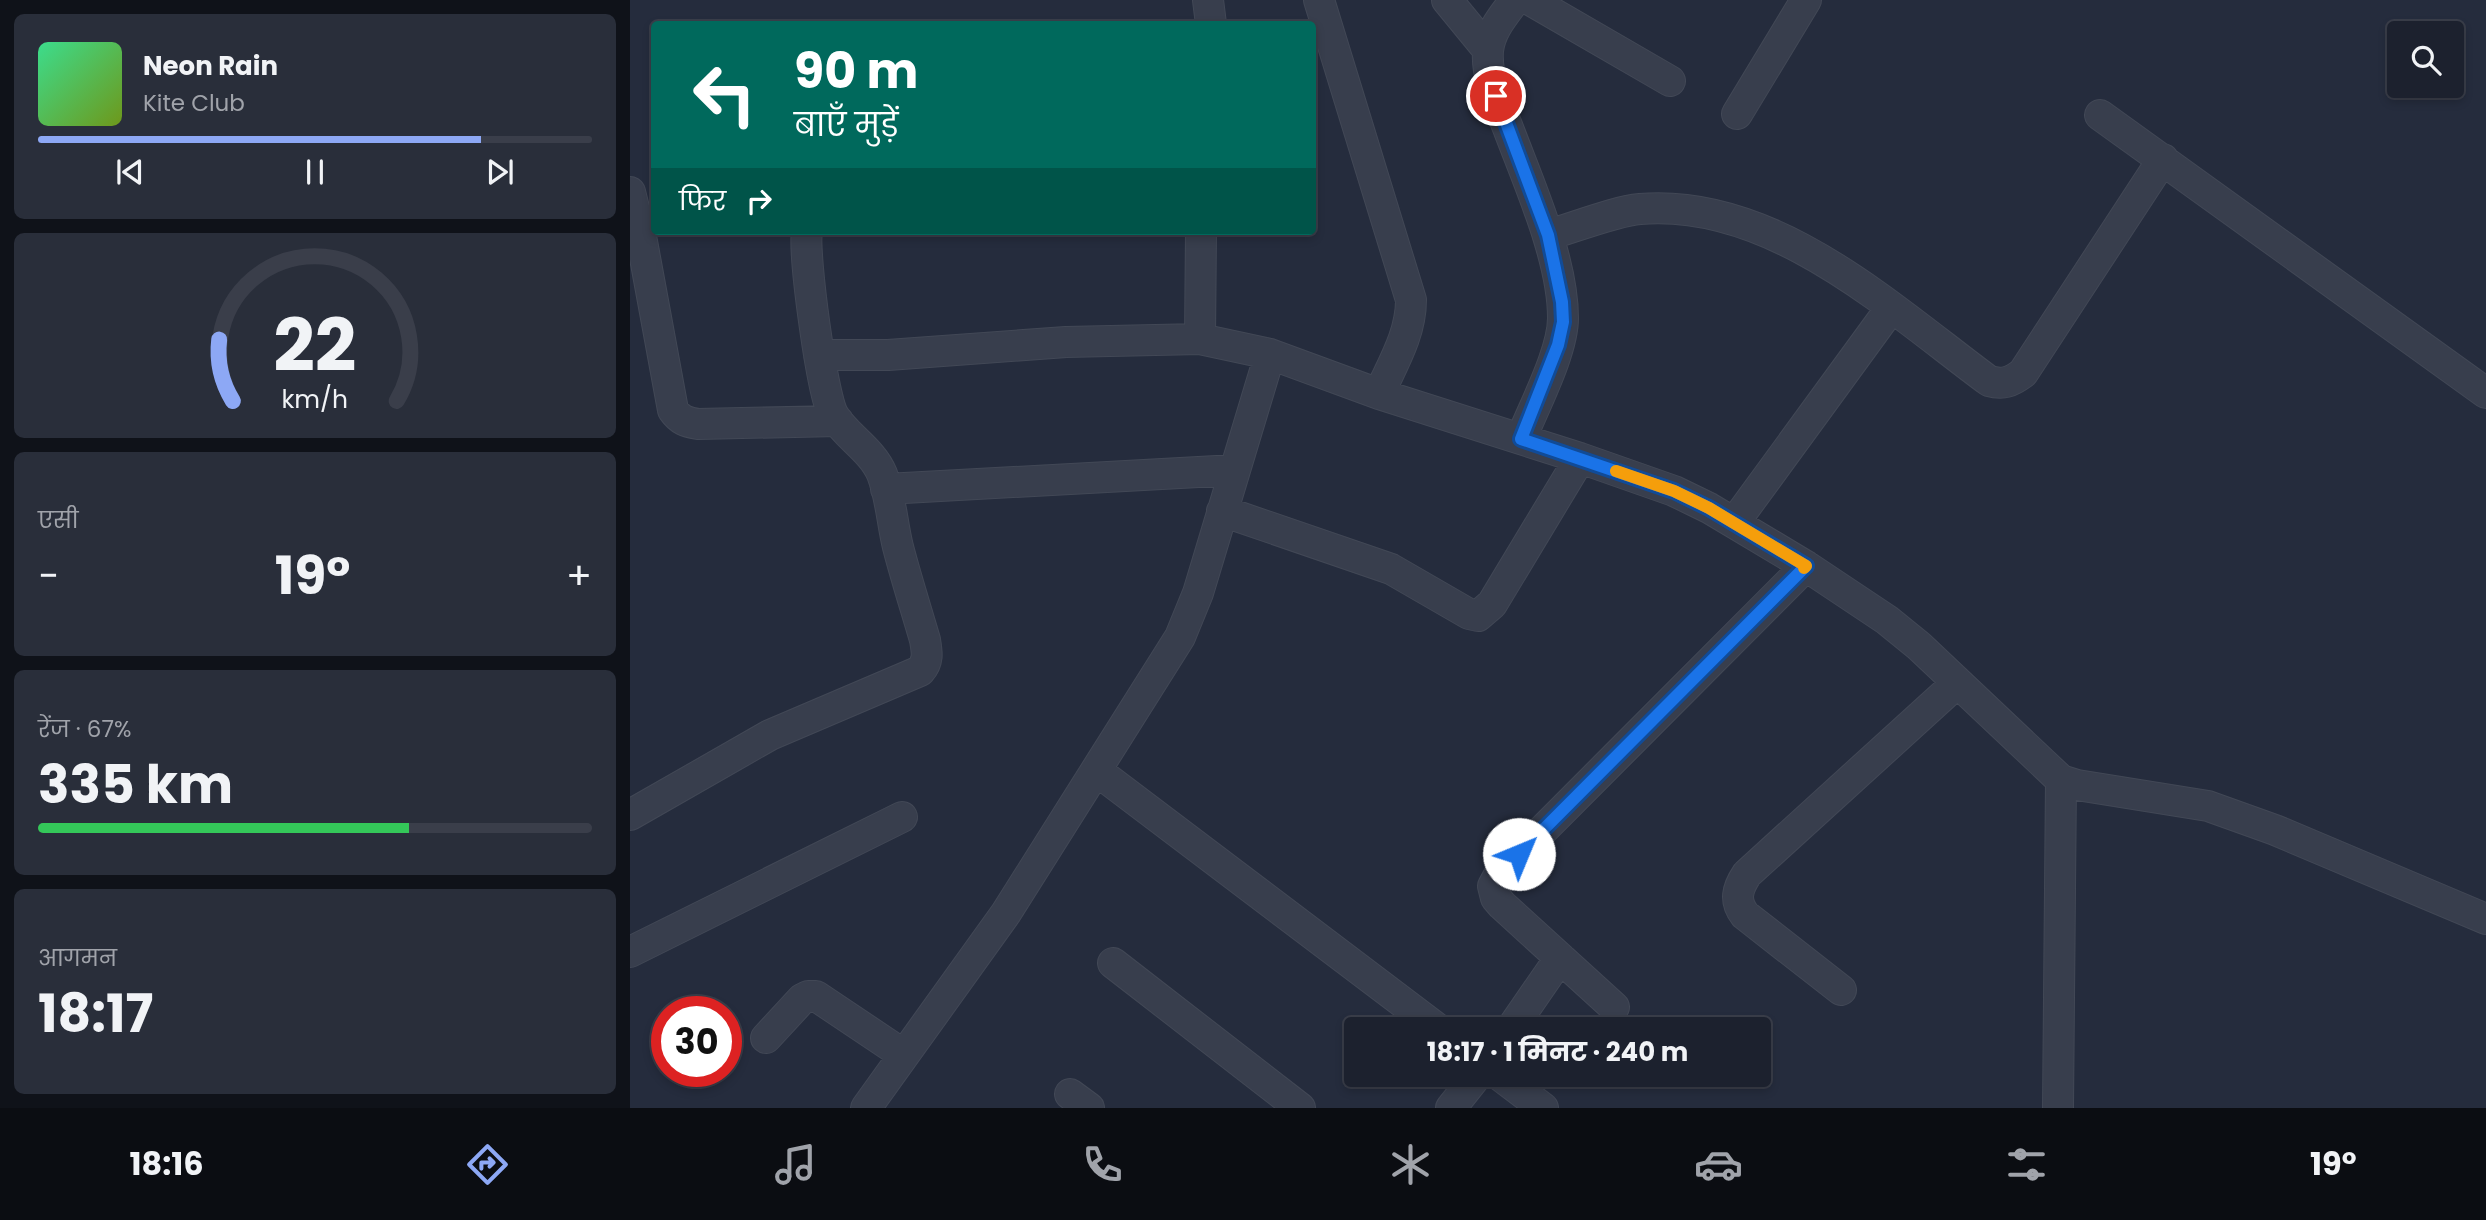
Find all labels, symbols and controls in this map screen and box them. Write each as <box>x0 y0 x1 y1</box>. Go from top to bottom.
map controls <box>2387 21 2464 98</box>
button: search <box>2387 21 2464 98</box>
text: 90 m <box>794 37 918 105</box>
text: Neon Rain <box>143 48 278 84</box>
icon: left <box>679 49 770 140</box>
pin <box>1466 66 1526 126</box>
icon: arrive <box>1477 77 1515 115</box>
text: Kite Club <box>143 87 245 119</box>
text: बाएँ मुड़ें <box>794 102 898 147</box>
icon: previous <box>111 153 149 191</box>
icon: pause <box>296 153 334 191</box>
icon: next <box>481 153 519 191</box>
icon: right <box>740 182 778 220</box>
text: फिर <box>679 183 726 219</box>
text: 22 <box>273 296 357 397</box>
text: km/h <box>282 382 348 417</box>
text: एसी <box>38 504 79 536</box>
text: 19° <box>275 539 350 612</box>
text: − <box>38 549 59 602</box>
text: + <box>566 549 592 602</box>
text: रेंज · 67% <box>38 713 131 745</box>
text: 335 km <box>38 748 233 821</box>
position arrow <box>1482 817 1556 891</box>
text: आगमन <box>38 942 117 974</box>
text: 18:17 <box>38 977 153 1050</box>
speed limit sign: 30 <box>651 996 742 1087</box>
text: 18:17 · 1 मिनट · 240 m <box>1427 1034 1688 1070</box>
icon: directions <box>463 1140 512 1189</box>
icon: music <box>771 1140 820 1189</box>
icon: phone <box>1078 1140 1127 1189</box>
icon: climate <box>1386 1140 1435 1189</box>
icon: car <box>1694 1140 1743 1189</box>
icon: filters <box>2002 1140 2051 1189</box>
text: 18:16 <box>129 1141 204 1186</box>
text: 19° <box>2310 1141 2356 1186</box>

